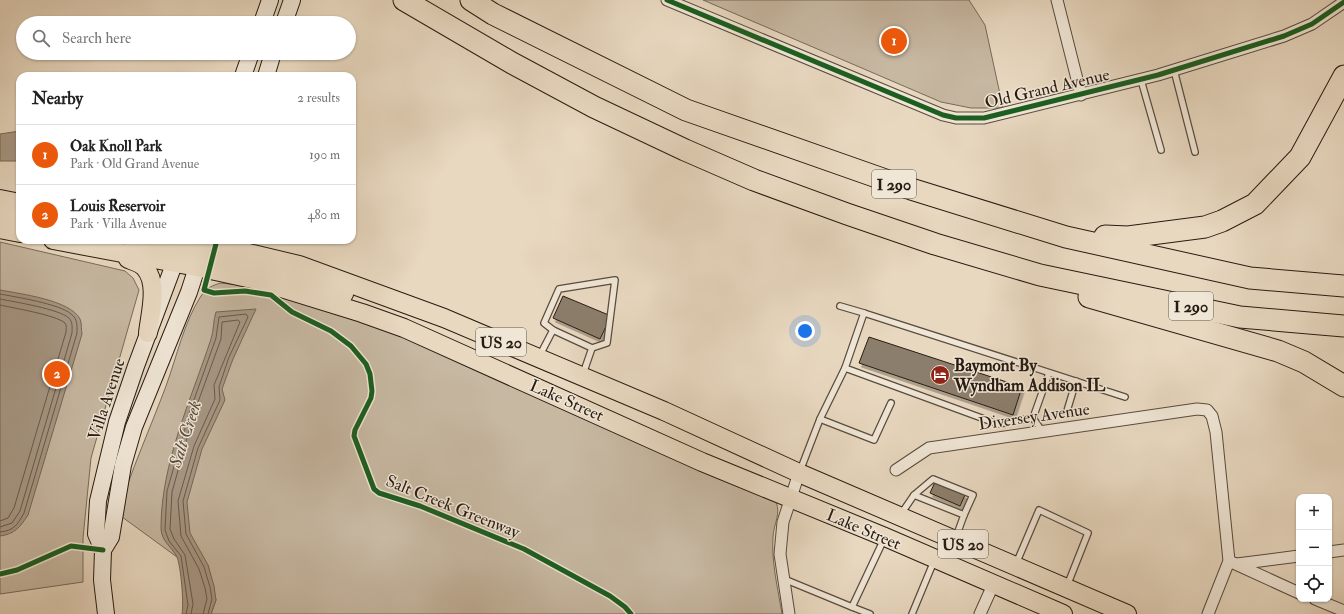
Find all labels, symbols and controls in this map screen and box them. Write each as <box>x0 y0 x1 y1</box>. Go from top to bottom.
search box <box>16 16 356 60</box>
pin: 1 <box>881 26 907 56</box>
icon: search <box>30 27 52 49</box>
text: Search here <box>62 29 131 48</box>
street label: Old Grand Avenue <box>983 64 1112 113</box>
text: Nearby <box>32 88 83 109</box>
text: 2 results <box>297 90 340 106</box>
text: Oak Knoll Park <box>70 137 162 156</box>
text: 1 <box>43 147 47 163</box>
text: 190 m <box>309 147 340 163</box>
text: Park · Old Grand Avenue <box>70 156 199 172</box>
road number: I 290 <box>872 170 916 198</box>
text: Louis Reservoir <box>70 197 165 216</box>
text: 2 <box>42 207 48 223</box>
text: 480 m <box>307 207 340 223</box>
text: Park · Villa Avenue <box>70 216 167 232</box>
road number: I 290 <box>1169 292 1213 320</box>
your location <box>795 321 815 341</box>
road number: US 20 <box>476 328 526 356</box>
street label: Villa Avenue <box>83 355 130 443</box>
place label: Baymont By Wyndham Addison IL <box>953 355 1106 397</box>
pin: 2 <box>44 359 70 389</box>
hotel icon: Baymont By Wyndham Addison IL <box>929 364 951 386</box>
street label: Lake Street <box>527 375 608 426</box>
water label: Salt Creek <box>164 398 207 472</box>
street label: Diversey Avenue <box>977 398 1091 436</box>
street label: Salt Creek Greenway <box>383 470 523 544</box>
map controls <box>1296 494 1332 602</box>
button: + <box>1296 494 1332 530</box>
street label: Lake Street <box>823 504 905 555</box>
road number: US 20 <box>938 530 988 558</box>
button: − <box>1296 530 1332 566</box>
button: locate <box>1296 566 1332 602</box>

